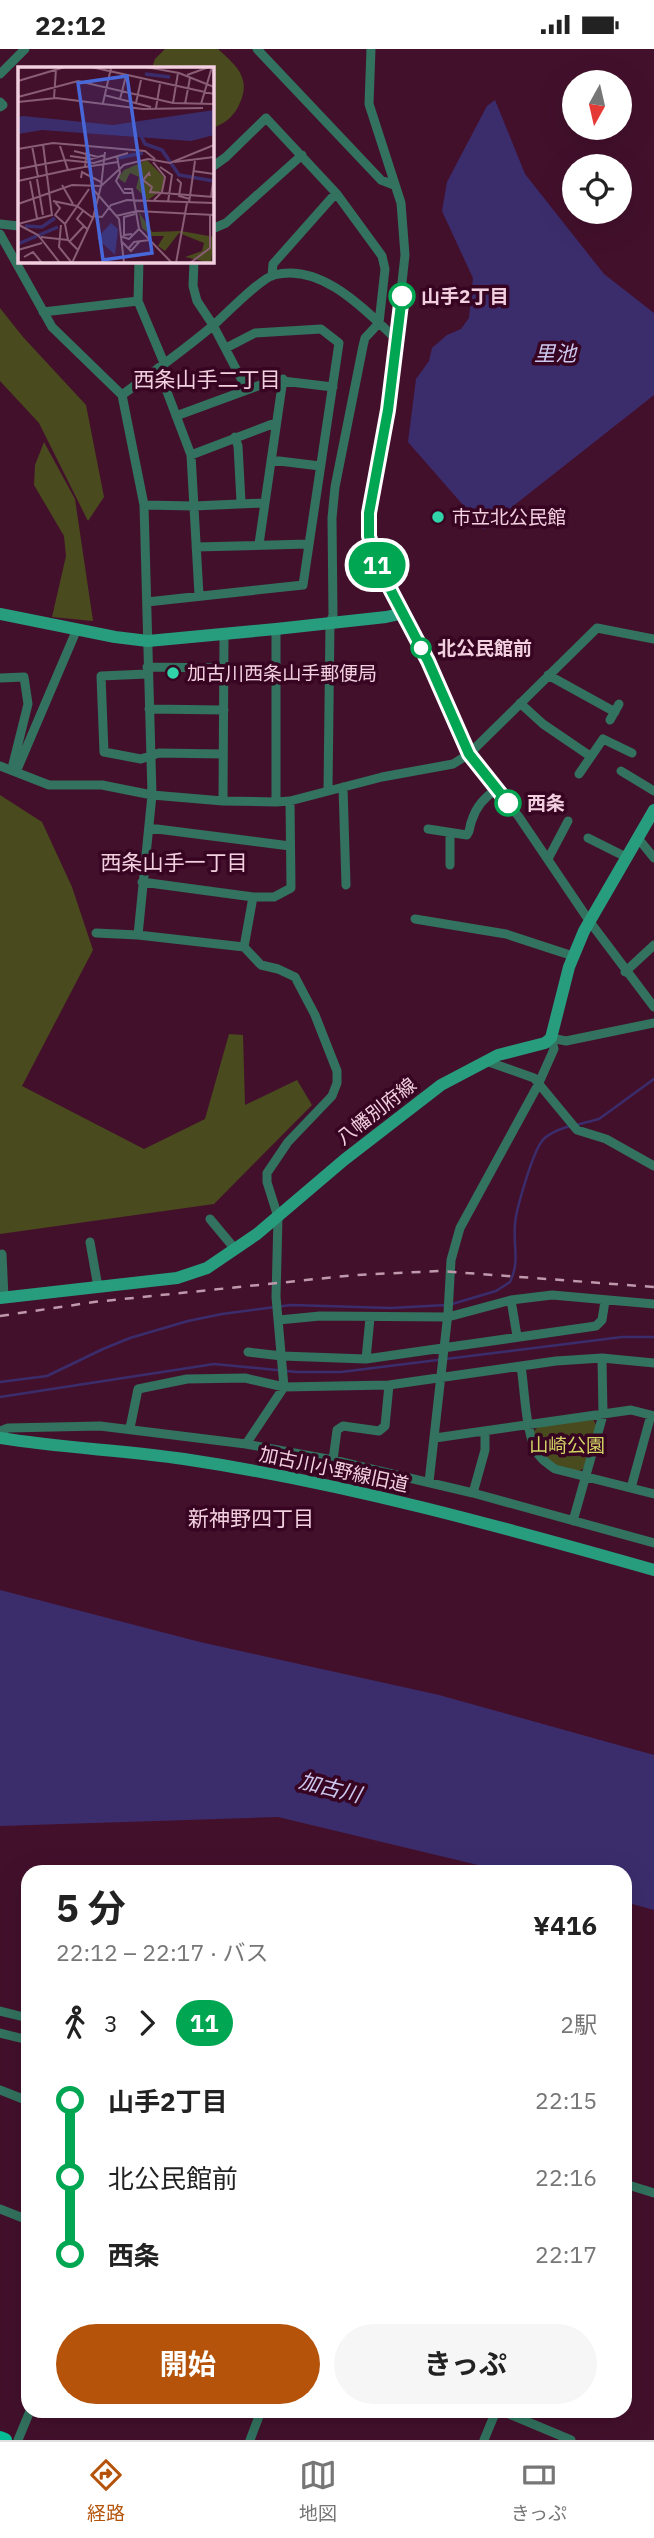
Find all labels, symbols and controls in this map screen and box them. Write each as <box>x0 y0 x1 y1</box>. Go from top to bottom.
text: 22:12 <box>35 8 106 42</box>
inset map <box>18 67 214 263</box>
north arrow <box>562 70 632 140</box>
map controls <box>562 70 632 224</box>
button: locate <box>562 154 632 224</box>
marker: 山手2丁目 <box>389 283 415 309</box>
place label: 山手2丁目 <box>421 284 508 308</box>
water label: 里池 <box>534 339 578 367</box>
district label: 西条山手二丁目 <box>134 365 281 393</box>
place label: 市立北公民館 <box>452 505 566 529</box>
marker: 市立北公民館 <box>430 509 446 525</box>
line badge: 11 <box>346 542 408 588</box>
text: 11 <box>363 549 391 581</box>
place label: 北公民館前 <box>437 636 532 660</box>
marker: 北公民館前 <box>411 638 431 658</box>
place label: 加古川西条山手郵便局 <box>187 661 377 685</box>
marker: 加古川西条山手郵便局 <box>165 665 181 681</box>
marker: 西条 <box>495 790 521 816</box>
place label: 西条 <box>527 791 565 815</box>
district label: 西条山手一丁目 <box>101 848 248 876</box>
street label: 八幡別府線 <box>331 1072 421 1150</box>
park label: 山崎公園 <box>529 1433 605 1457</box>
street label: 加古川小野線旧道 <box>257 1441 411 1497</box>
district label: 新神野四丁目 <box>188 1504 314 1532</box>
water label: 加古川 <box>296 1766 366 1809</box>
text: 5 分 <box>56 1883 126 1932</box>
text: ¥416 <box>533 1908 597 1942</box>
text: 22:12 – 22:17 · バス <box>56 1937 269 1967</box>
icon: walk <box>56 2004 94 2042</box>
icon: forward <box>128 2004 166 2042</box>
text: 11 <box>190 2007 219 2039</box>
text: 3 <box>104 2008 118 2038</box>
text: 2駅 <box>560 2009 597 2039</box>
text: 山手2丁目 <box>108 2084 228 2118</box>
text: 22:15 <box>535 2085 597 2115</box>
text: 北公民館前 <box>108 2161 238 2195</box>
text: 22:16 <box>535 2162 597 2192</box>
text: 西条 <box>108 2238 160 2272</box>
text: 22:17 <box>535 2239 597 2269</box>
button: 開始 <box>56 2324 320 2404</box>
button: きっぷ <box>334 2324 597 2404</box>
tab: 経路 <box>87 2456 125 2525</box>
tab: 地図 <box>299 2456 337 2525</box>
tab: きっぷ <box>511 2456 567 2525</box>

